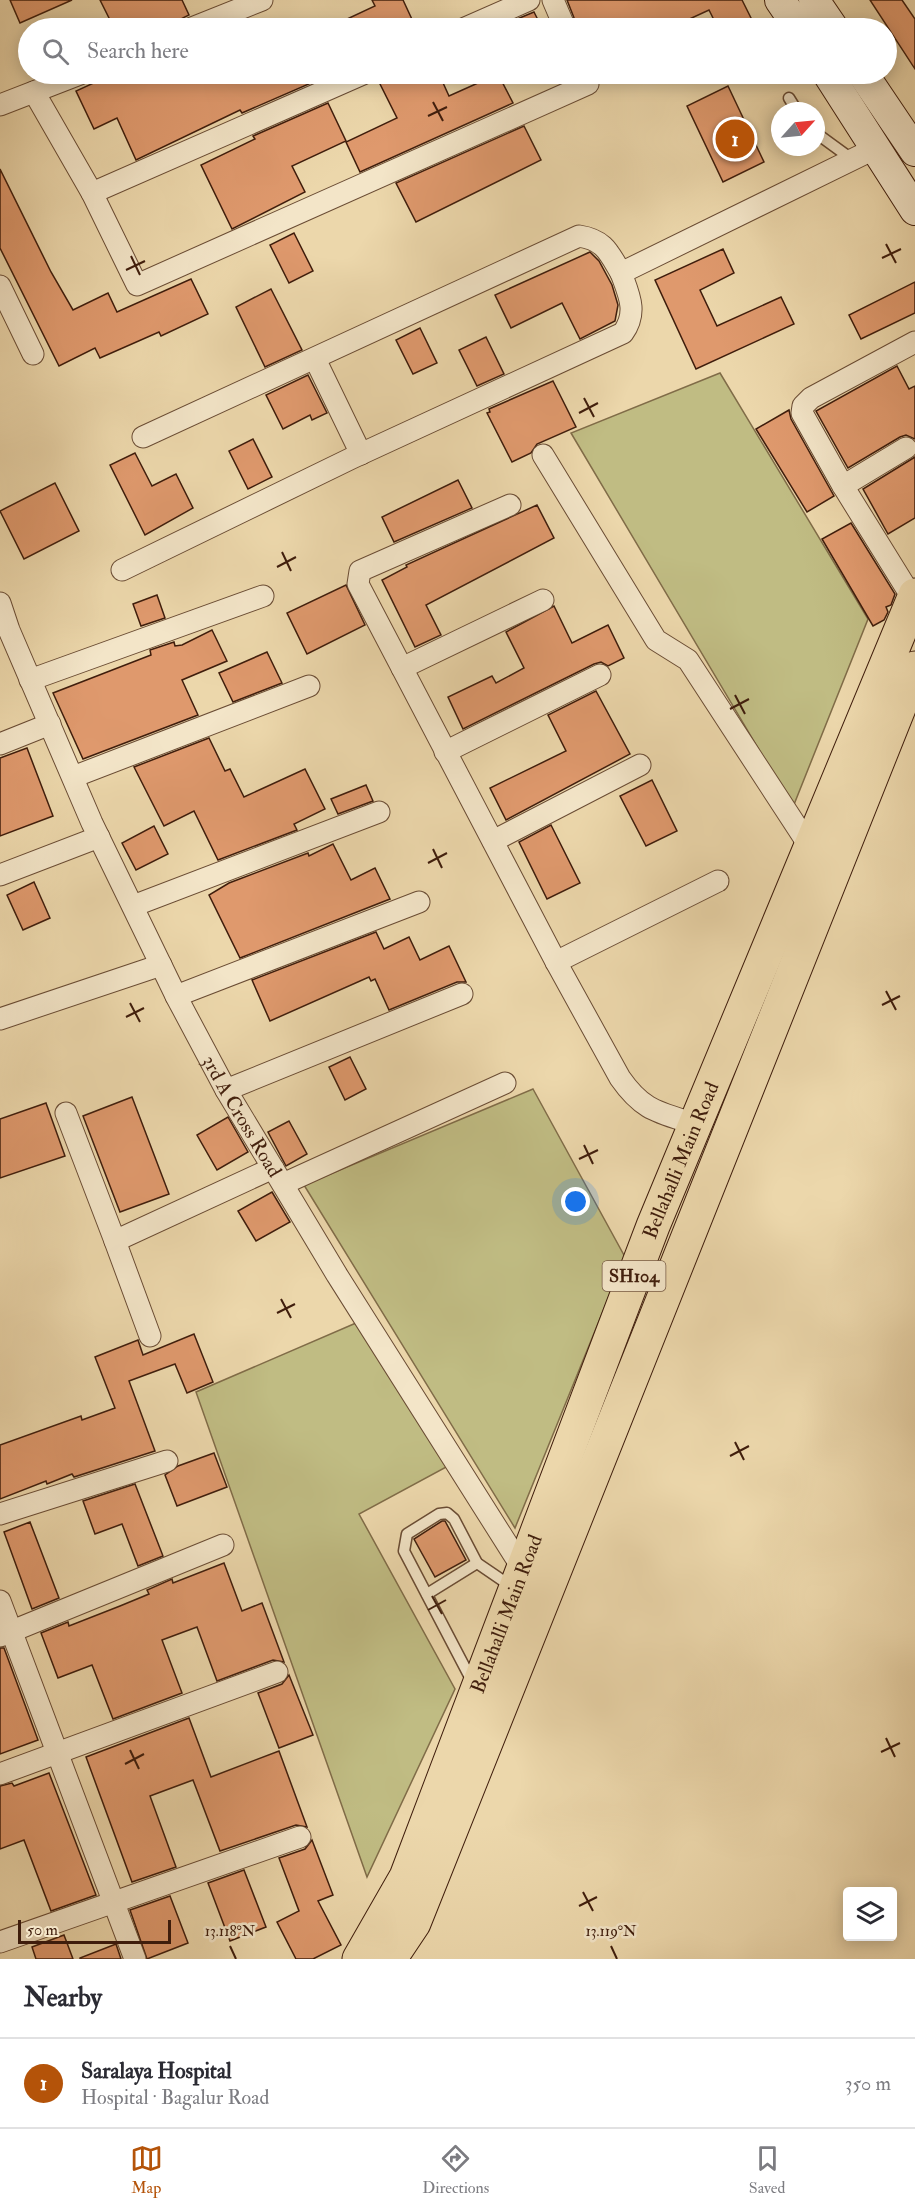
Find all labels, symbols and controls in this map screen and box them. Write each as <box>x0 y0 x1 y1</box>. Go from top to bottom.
search box <box>18 18 897 84</box>
icon: search <box>39 35 72 68</box>
text: Search here <box>87 37 189 65</box>
north arrow <box>771 102 825 156</box>
pin: 1 <box>716 116 754 162</box>
street label: 3rd A Cross Road <box>197 1051 287 1182</box>
street label: Bellahalli Main Road <box>637 1078 725 1242</box>
your location <box>561 1187 590 1216</box>
road number: SH104 <box>602 1261 666 1291</box>
street label: Bellahalli Main Road <box>465 1531 548 1697</box>
map controls <box>843 1887 897 1941</box>
button: layers <box>843 1887 897 1941</box>
scale bar <box>18 1917 171 1944</box>
text: 50 m <box>27 1920 58 1940</box>
text: 13.118°N <box>205 1922 256 1941</box>
text: 13.119°N <box>585 1922 637 1941</box>
text: Nearby <box>24 1982 102 2014</box>
text: Saralaya Hospital <box>81 2057 232 2085</box>
text: 1 <box>40 2071 47 2096</box>
text: 350 m <box>845 2071 891 2096</box>
text: Hospital · Bagalur Road <box>81 2085 269 2110</box>
tab: Map <box>130 2142 163 2198</box>
tab: Directions <box>422 2142 489 2198</box>
tab: Saved <box>749 2142 785 2198</box>

